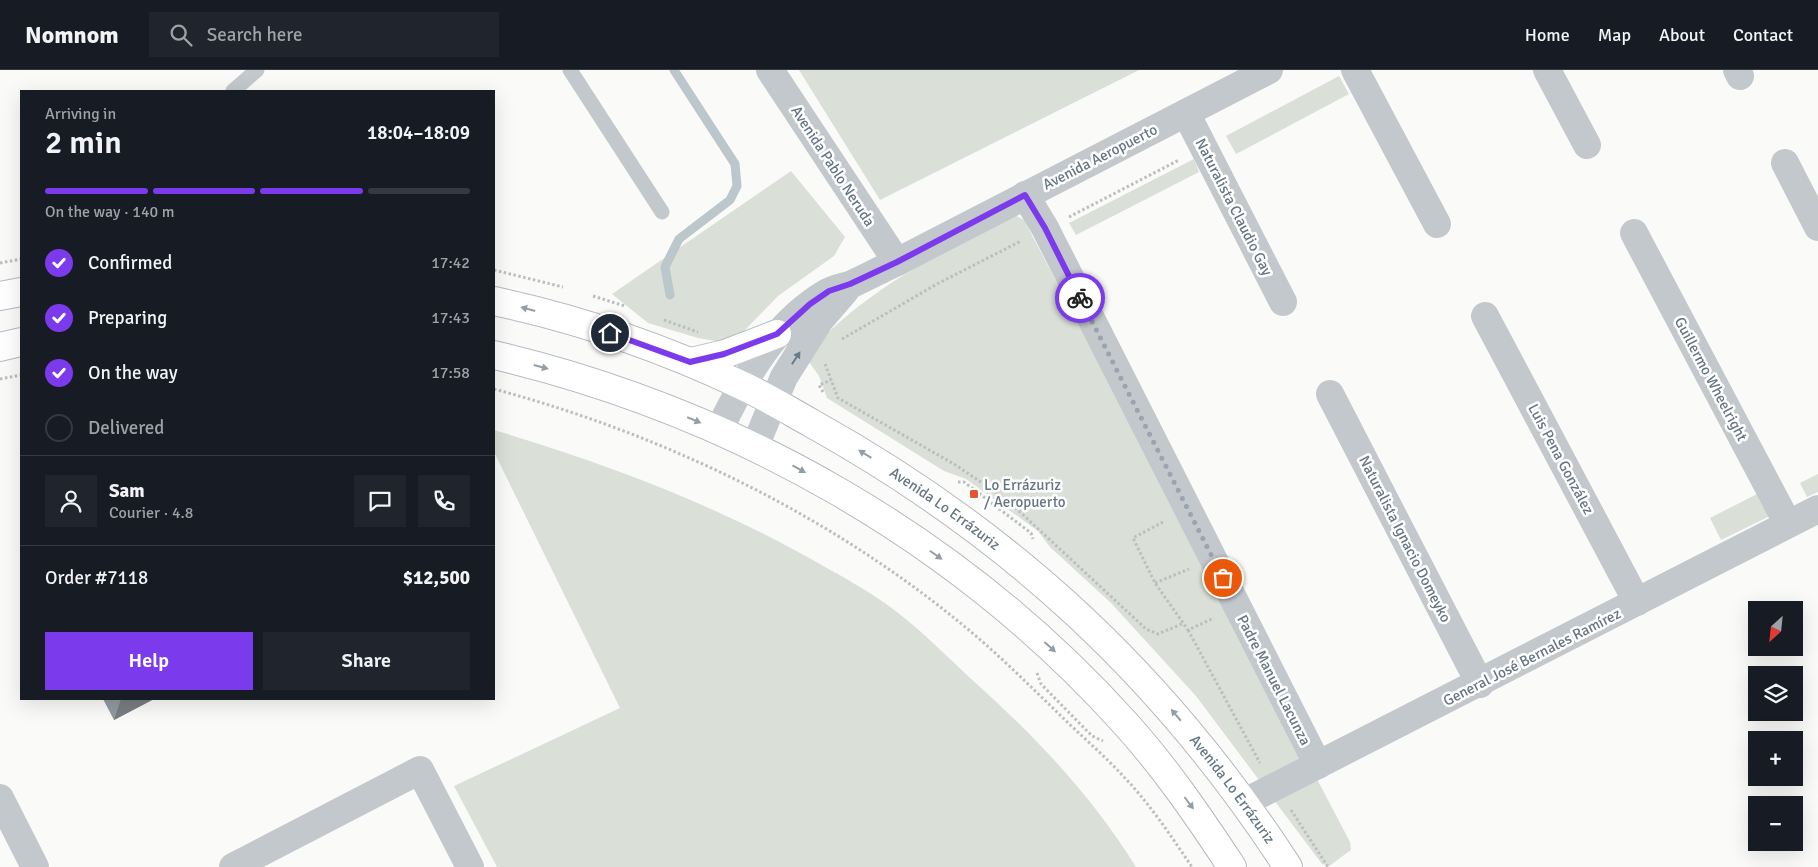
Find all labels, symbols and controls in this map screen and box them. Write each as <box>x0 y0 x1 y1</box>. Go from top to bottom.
search box <box>149 12 499 57</box>
text: Nomnom <box>25 20 119 50</box>
icon: search <box>167 21 195 49</box>
text: Search here <box>207 23 303 47</box>
text: Home <box>1525 24 1570 46</box>
text: Map <box>1598 24 1631 46</box>
text: About <box>1659 24 1705 46</box>
text: Contact <box>1733 24 1793 46</box>
street label: Avenida Pablo Neruda <box>787 102 879 230</box>
text: Arriving in <box>45 104 116 124</box>
street label: Avenida Aeropuerto <box>1040 120 1160 194</box>
text: 18:04–18:09 <box>367 121 470 145</box>
text: 2 min <box>45 123 122 162</box>
street label: Naturalista Claudio Gay <box>1192 135 1276 279</box>
text: On the way · 140 m <box>45 202 175 222</box>
icon: check <box>45 249 73 277</box>
text: Confirmed <box>88 251 172 275</box>
text: 17:42 <box>431 253 470 273</box>
courier <box>1055 273 1105 323</box>
icon: bike <box>1066 284 1094 312</box>
icon: check <box>45 304 73 332</box>
one-way arrow <box>520 305 535 313</box>
text: Preparing <box>88 306 167 330</box>
text: 17:43 <box>431 308 470 328</box>
pin <box>589 312 631 354</box>
street label: Guillermo Wheelright <box>1671 314 1751 444</box>
icon: home <box>596 319 624 347</box>
one-way arrow <box>791 351 800 365</box>
icon: check <box>45 359 73 387</box>
text: On the way <box>88 361 178 385</box>
text: 17:58 <box>431 363 470 383</box>
one-way arrow <box>533 363 548 371</box>
street label: Luis Pena González <box>1524 401 1598 518</box>
text: Delivered <box>88 416 164 440</box>
one-way arrow <box>687 417 702 424</box>
one-way arrow <box>858 449 871 458</box>
street label: Naturalista Ignacio Domeyko <box>1355 453 1455 625</box>
street label: Avenida Lo Errázuriz <box>886 463 1004 554</box>
one-way arrow <box>792 464 805 473</box>
button: person <box>45 475 97 527</box>
button: chat <box>354 475 406 527</box>
button: phone <box>418 475 470 527</box>
place label: Lo Errázuriz / Aeropuerto <box>984 476 1066 511</box>
text: Sam <box>109 479 145 503</box>
marker: Lo Errázuriz / Aeropuerto <box>968 488 980 500</box>
text: Courier · 4.8 <box>109 503 193 523</box>
one-way arrow <box>930 550 943 559</box>
pin <box>1202 557 1244 599</box>
icon: bag <box>1209 564 1237 592</box>
text: Order #7118 <box>45 566 148 590</box>
text: $12,500 <box>403 566 470 590</box>
north arrow <box>1748 601 1802 656</box>
map controls <box>1748 601 1803 851</box>
street label: General José Bernales Ramírez <box>1440 604 1624 710</box>
street label: Padre Manuel Lacunza <box>1233 612 1315 748</box>
button: Help <box>45 632 253 690</box>
button: Share <box>263 632 470 690</box>
one-way arrow <box>1044 641 1056 653</box>
button: layers <box>1748 666 1803 721</box>
one-way arrow <box>1171 709 1182 721</box>
street label: Avenida Lo Errázuriz <box>1186 731 1279 847</box>
button: + <box>1748 731 1803 786</box>
one-way arrow <box>1184 796 1194 810</box>
button: − <box>1748 796 1803 851</box>

